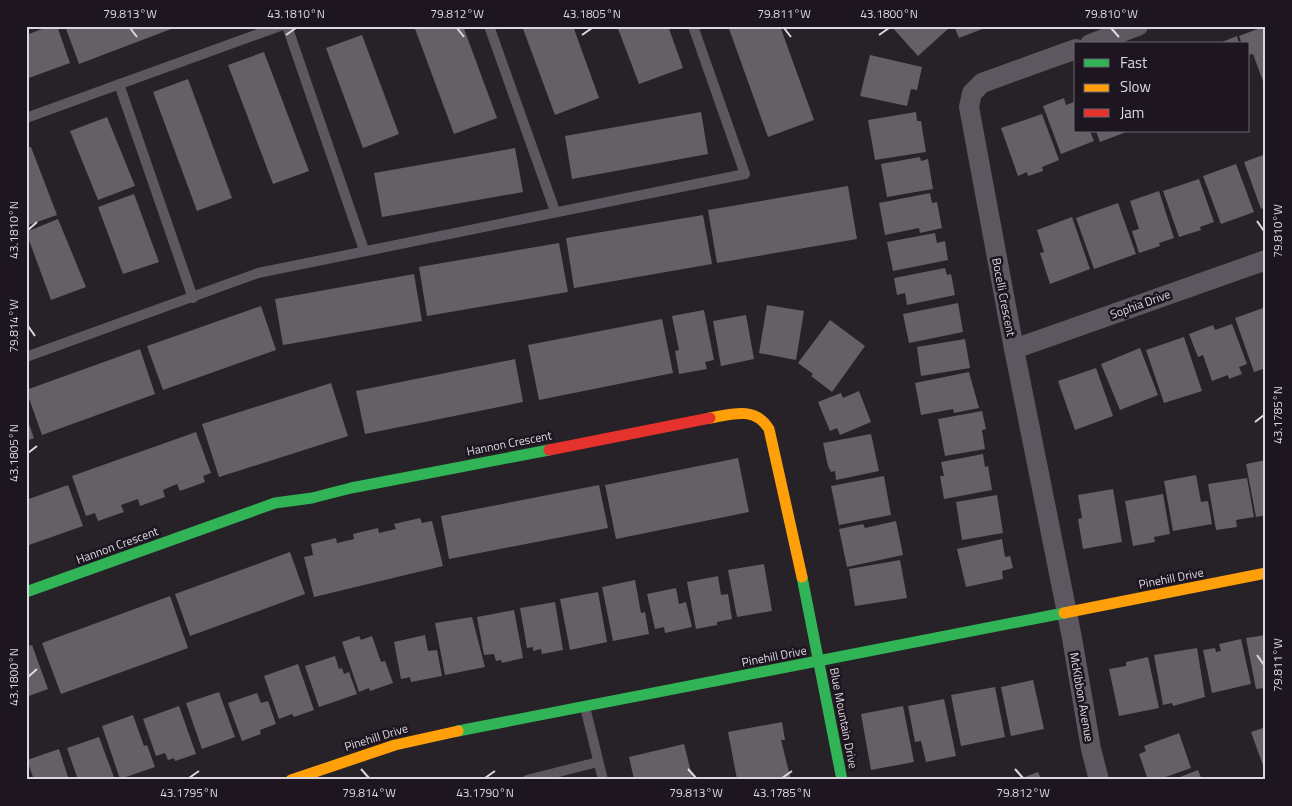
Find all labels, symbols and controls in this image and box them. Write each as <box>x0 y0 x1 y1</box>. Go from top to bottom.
text: 79.813°W <box>103 4 157 23</box>
text: 43.1810°N <box>267 4 325 23</box>
text: 79.812°W <box>430 4 484 23</box>
text: 43.1805°N <box>563 4 621 23</box>
text: 79.811°W <box>757 4 811 23</box>
text: 43.1800°N <box>860 4 918 23</box>
text: 79.810°W <box>1084 4 1138 23</box>
legend <box>1074 42 1250 132</box>
text: Fast <box>1120 51 1148 74</box>
text: Slow <box>1120 75 1151 98</box>
text: Jam <box>1120 101 1144 124</box>
text: 43.1810°N <box>4 201 23 259</box>
text: 79.810°W <box>1268 204 1287 258</box>
street label: Bocelli Crescent <box>987 256 1021 339</box>
street label: Sophia Drive <box>1107 284 1173 324</box>
text: 79.814°W <box>4 299 23 353</box>
text: 43.1785°N <box>1268 386 1287 444</box>
text: 43.1805°N <box>4 424 23 482</box>
street label: Hannon Crescent <box>465 425 554 461</box>
street label: Hannon Crescent <box>73 521 162 569</box>
street label: Pinehill Drive <box>1137 562 1205 594</box>
text: 79.811°W <box>1268 638 1287 692</box>
street label: Pinehill Drive <box>740 640 808 672</box>
text: 43.1800°N <box>4 648 23 706</box>
street label: McKibbon Avenue <box>1065 651 1099 743</box>
street label: Blue Mountain Drive <box>825 666 863 770</box>
street label: Pinehill Drive <box>342 718 410 756</box>
text: 43.1795°N <box>160 783 218 802</box>
text: 79.814°W <box>342 783 396 802</box>
text: 43.1790°N <box>456 783 514 802</box>
text: 79.813°W <box>669 783 723 802</box>
text: 43.1785°N <box>753 783 811 802</box>
text: 79.812°W <box>996 783 1050 802</box>

